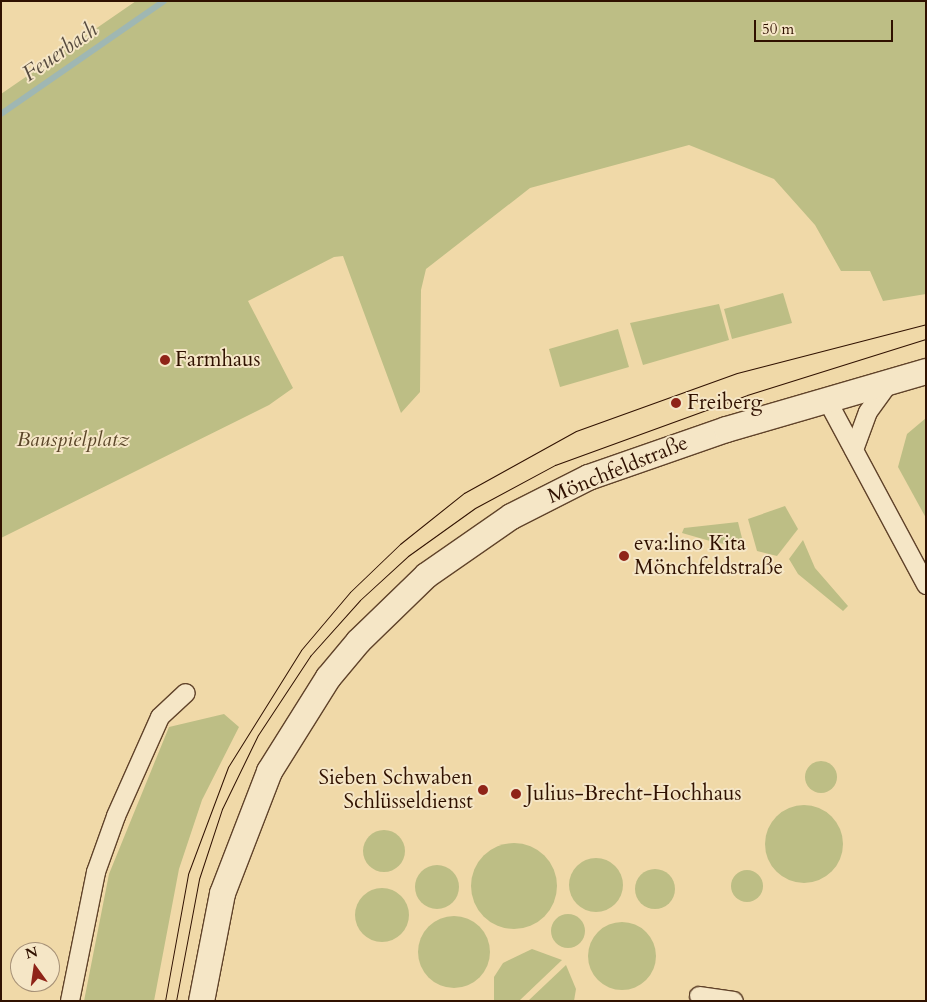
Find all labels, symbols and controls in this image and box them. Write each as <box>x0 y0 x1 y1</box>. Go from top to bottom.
scale bar <box>757 10 896 42</box>
water label: Feuerbach <box>17 17 103 87</box>
text: 50 m <box>762 19 794 39</box>
place label: Farmhaus <box>175 347 261 373</box>
marker: Farmhaus <box>159 354 171 366</box>
place label: Freiberg <box>687 390 762 416</box>
marker: Freiberg <box>669 396 683 410</box>
park label: Bauspielplatz <box>17 427 129 453</box>
street label: Mönchfeldstraße <box>544 430 692 510</box>
place label: eva:lino Kita Mönchfeldstraße <box>634 531 783 581</box>
marker: eva:lino Kita Mönchfeldstraße <box>618 550 630 562</box>
place label: Sieben Schwaben Schlüsseldienst <box>318 765 473 815</box>
place label: Julius-Brecht-Hochhaus <box>526 781 742 807</box>
marker: Sieben Schwaben Schlüsseldienst <box>477 784 489 796</box>
marker: Julius-Brecht-Hochhaus <box>510 788 522 800</box>
north arrow <box>10 942 60 992</box>
text: N <box>23 942 40 964</box>

